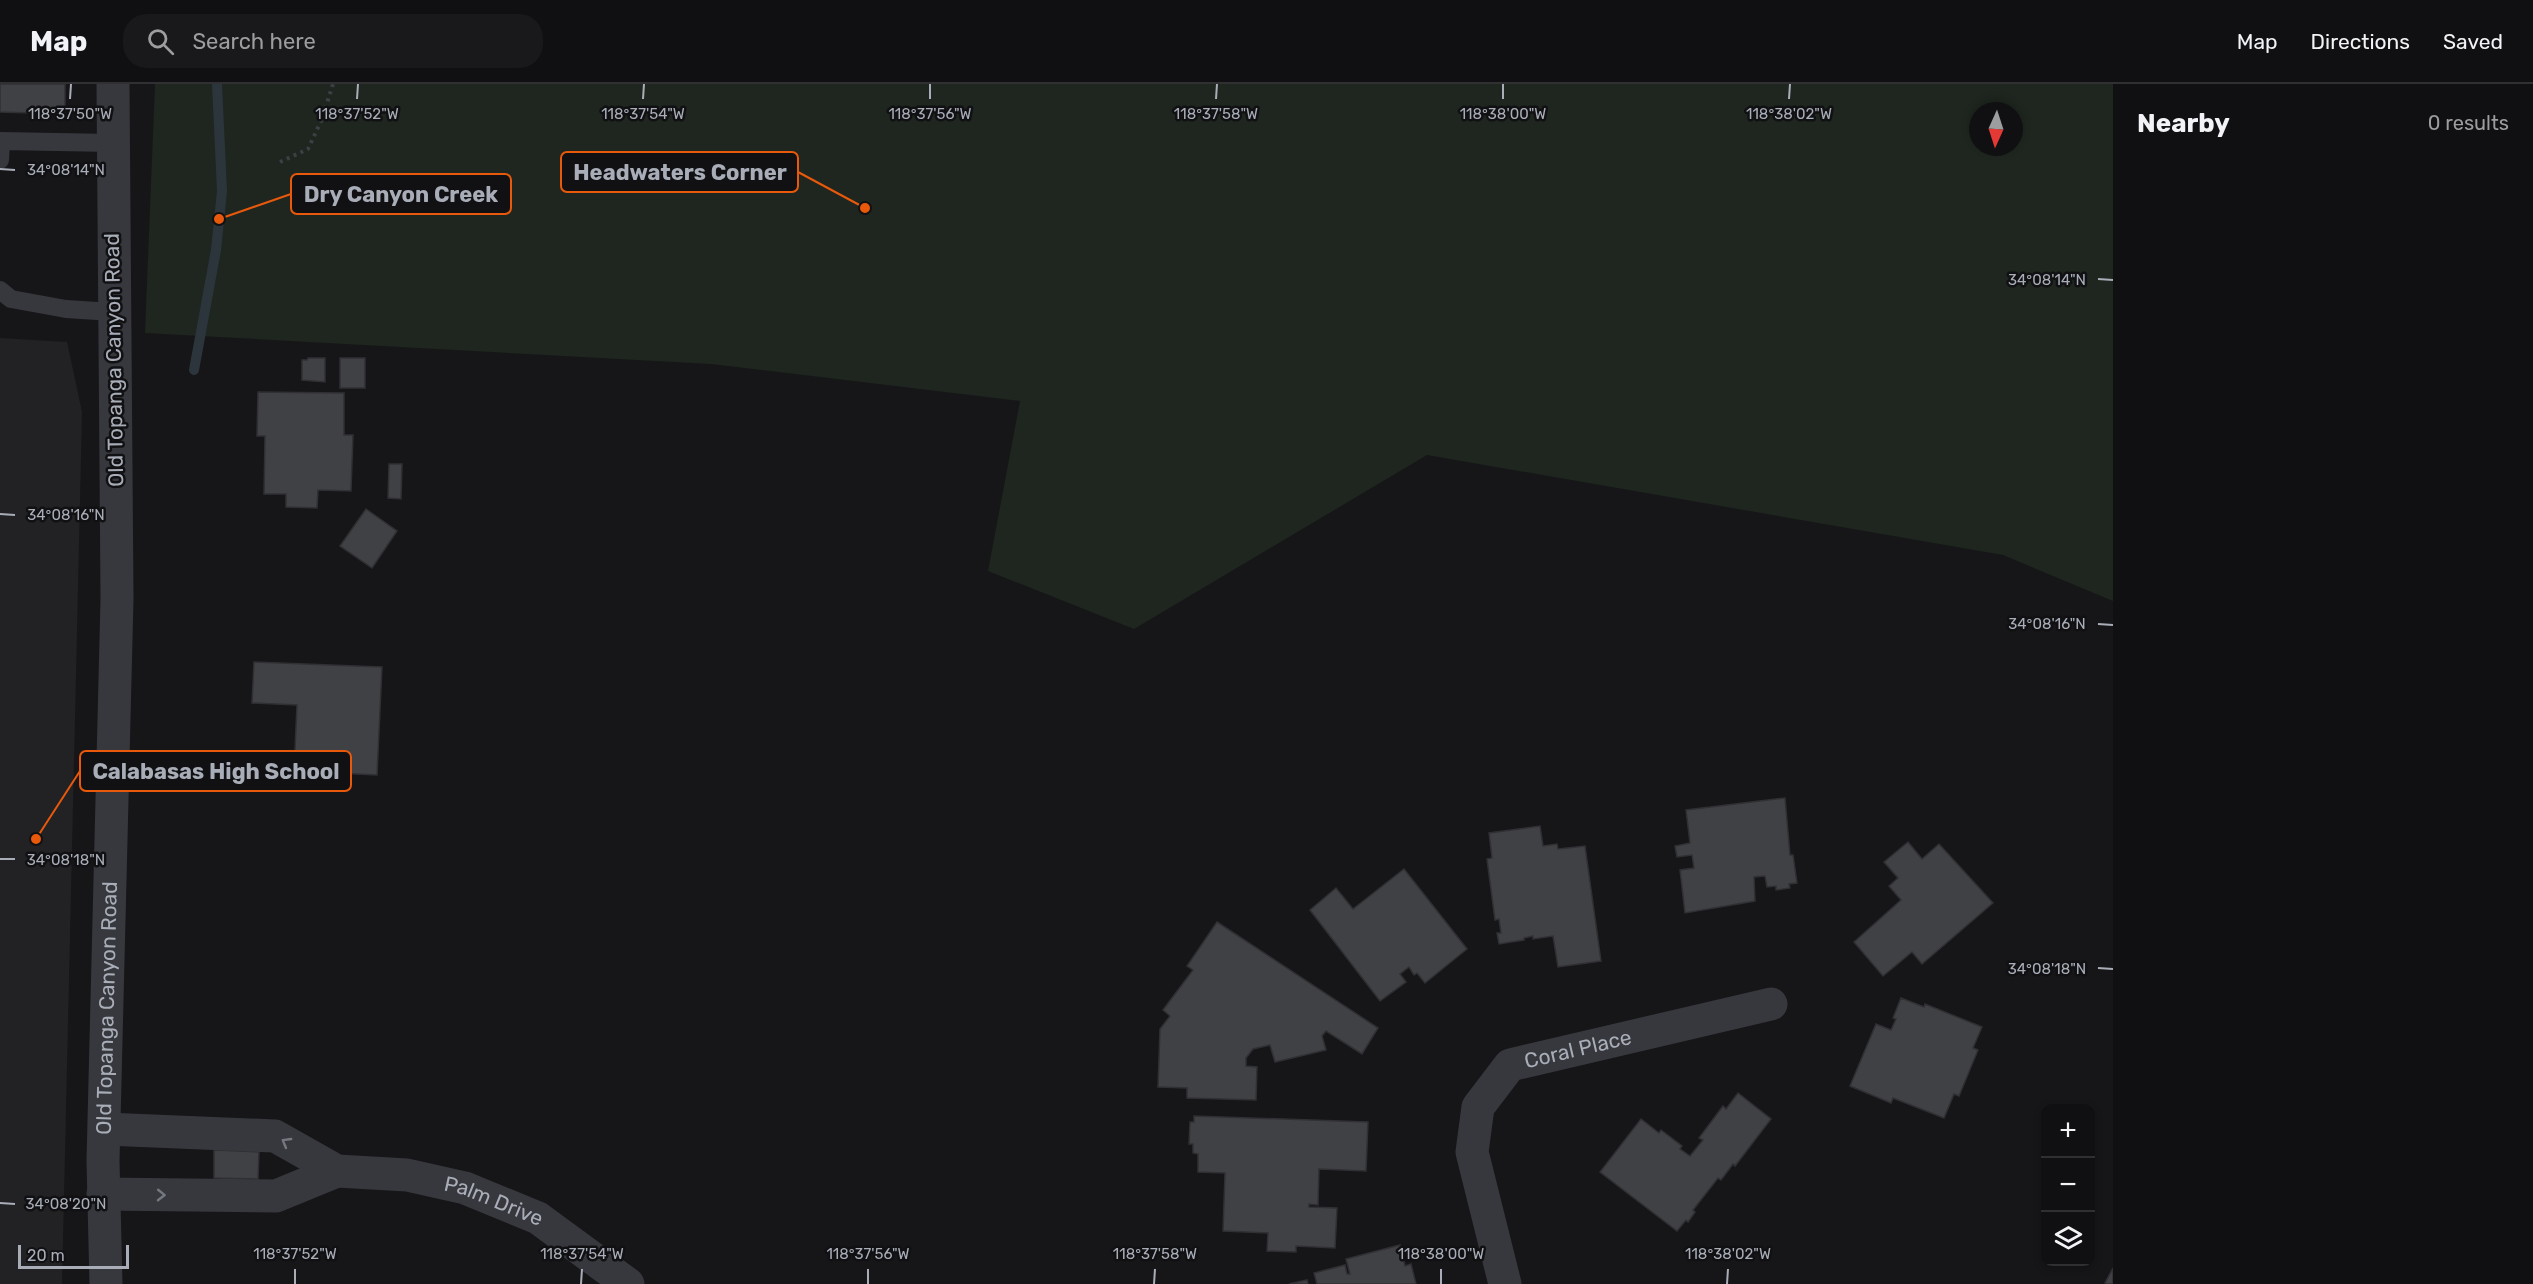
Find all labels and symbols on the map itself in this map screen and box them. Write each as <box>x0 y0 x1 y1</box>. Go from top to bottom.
north arrow <box>1969 102 2023 156</box>
text: 118°37'50"W <box>28 105 112 123</box>
text: 118°37'52"W <box>315 105 399 123</box>
text: 118°37'54"W <box>601 105 685 123</box>
text: 118°37'56"W <box>888 105 972 123</box>
text: 118°37'58"W <box>1174 105 1258 123</box>
text: 118°38'00"W <box>1460 105 1546 123</box>
text: 118°38'02"W <box>1746 105 1832 123</box>
callout: Headwaters Corner <box>561 152 798 192</box>
text: Headwaters Corner <box>573 159 787 186</box>
text: 34°08'14"N <box>27 161 105 179</box>
callout: Dry Canyon Creek <box>291 174 511 214</box>
text: Dry Canyon Creek <box>304 181 498 208</box>
street label: Old Topanga Canyon Road <box>99 233 128 487</box>
text: 34°08'14"N <box>2008 271 2086 289</box>
text: 34°08'16"N <box>27 506 105 524</box>
text: 34°08'16"N <box>2008 615 2086 633</box>
callout: Calabasas High School <box>80 751 351 791</box>
text: Calabasas High School <box>92 758 340 785</box>
text: 34°08'18"N <box>27 851 105 869</box>
street label: Old Topanga Canyon Road <box>91 881 122 1135</box>
text: 34°08'18"N <box>2008 960 2086 978</box>
street label: Coral Place <box>1522 1024 1634 1073</box>
one-way arrow <box>282 1138 292 1150</box>
street label: Palm Drive <box>442 1171 547 1231</box>
one-way arrow <box>157 1189 166 1201</box>
text: 34°08'20"N <box>26 1195 106 1213</box>
scale bar <box>18 1242 129 1270</box>
text: 118°37'52"W <box>253 1245 337 1263</box>
text: 118°37'54"W <box>540 1245 624 1263</box>
text: 118°37'56"W <box>826 1245 910 1263</box>
text: 118°37'58"W <box>1113 1245 1197 1263</box>
text: 118°38'00"W <box>1398 1245 1484 1263</box>
text: 118°38'02"W <box>1685 1245 1771 1263</box>

